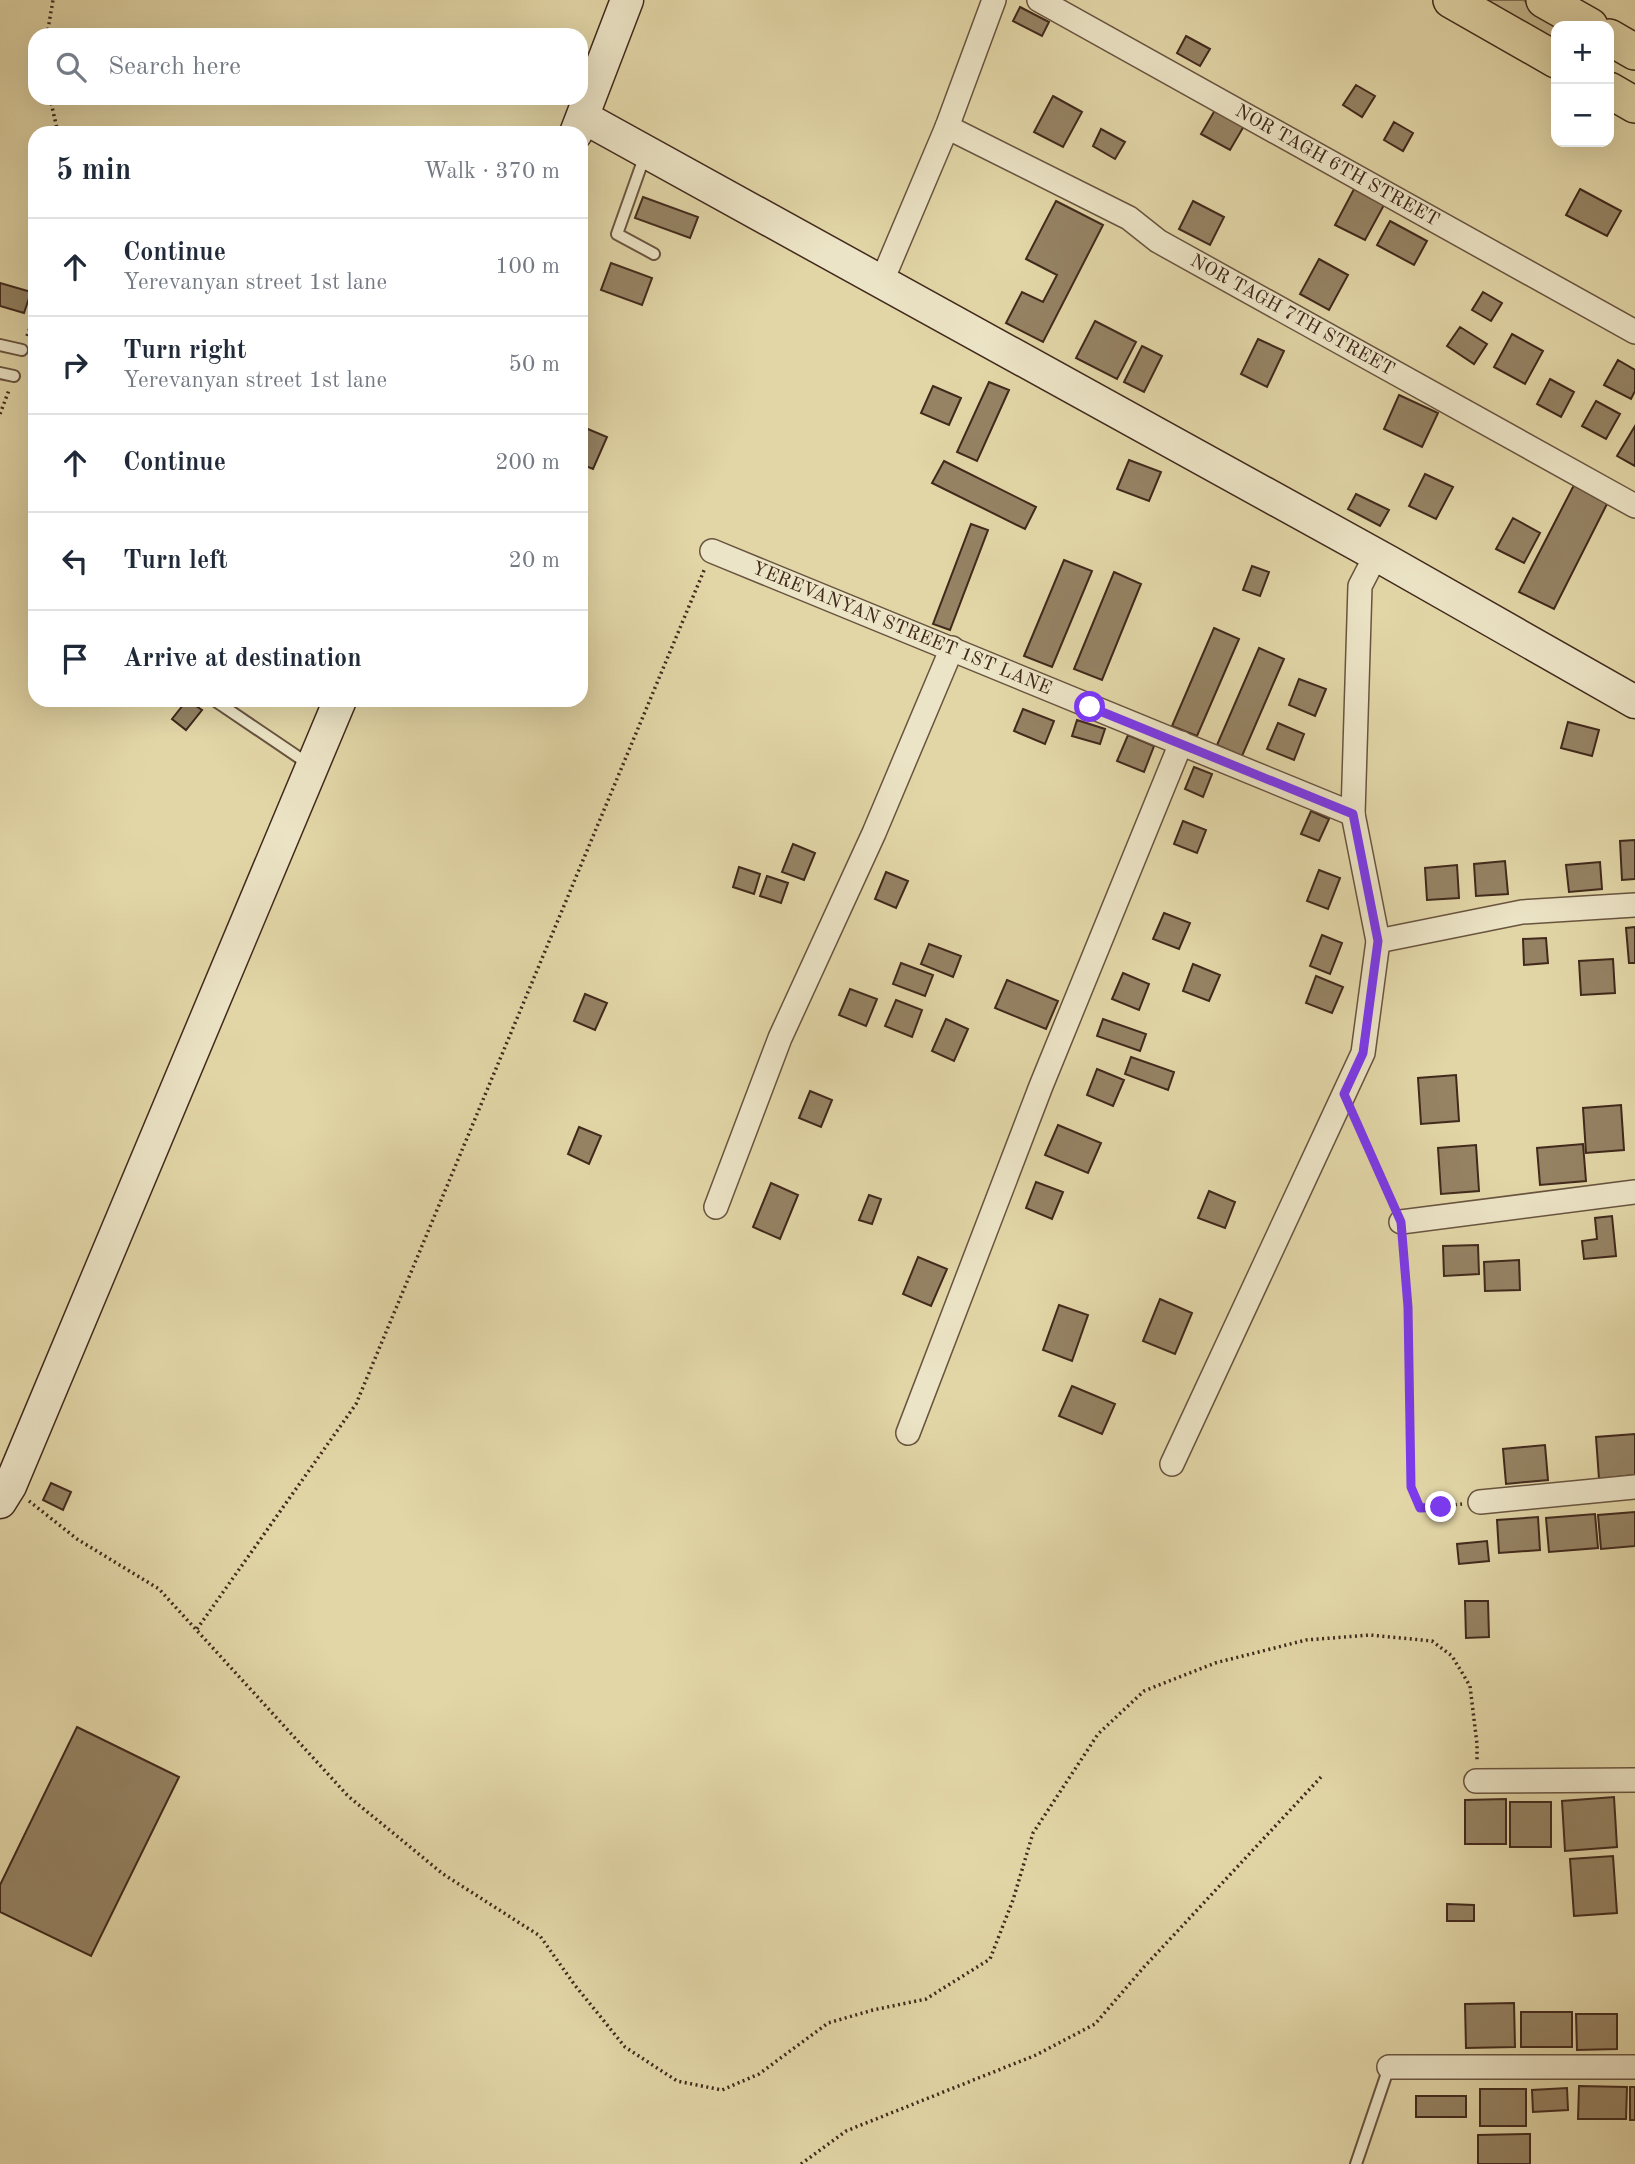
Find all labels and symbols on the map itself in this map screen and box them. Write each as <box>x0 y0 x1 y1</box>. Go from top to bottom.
street label: NOR TAGH 6TH STREET <box>1232 102 1442 230</box>
street label: NOR TAGH 7TH STREET <box>1187 251 1397 380</box>
street label: YEREVANYAN STREET 1ST LANE <box>749 559 1054 699</box>
route start <box>1074 691 1105 722</box>
route end <box>1425 1491 1456 1522</box>

